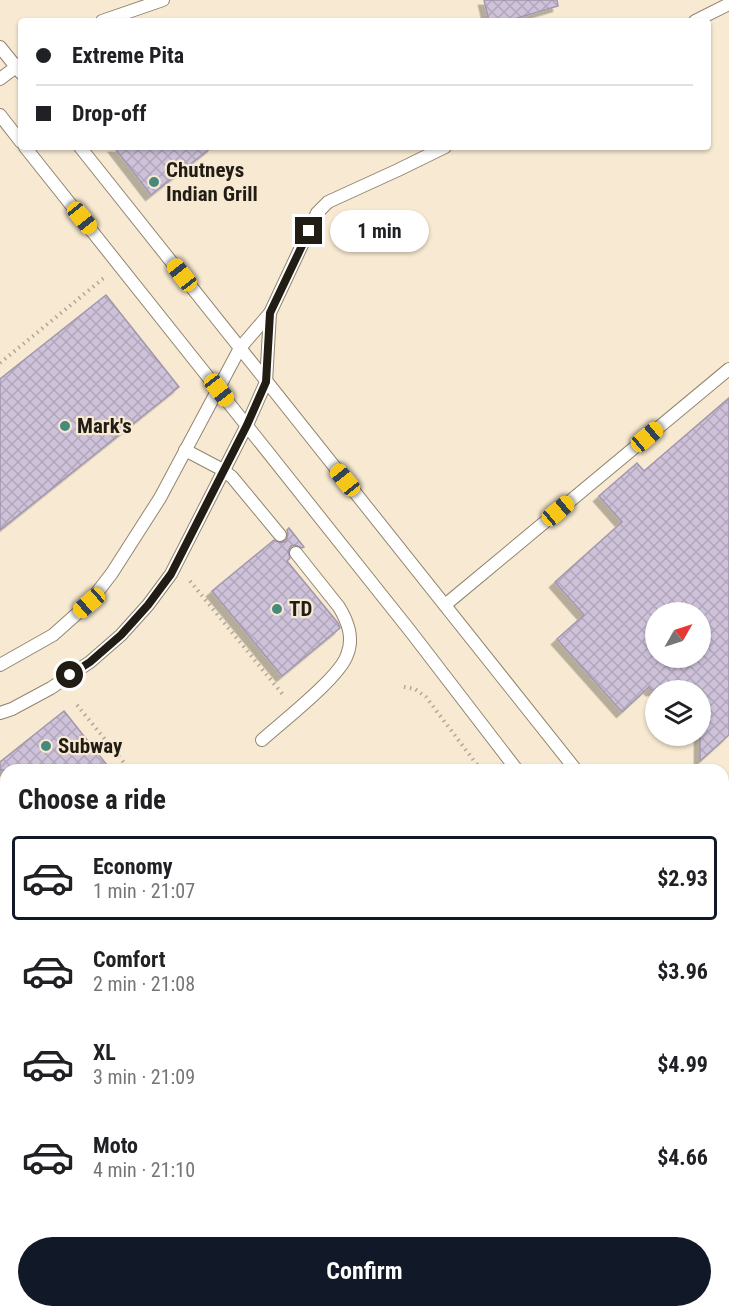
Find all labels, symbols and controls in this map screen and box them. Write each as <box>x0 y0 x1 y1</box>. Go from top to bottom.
text: Extreme Pita <box>72 43 184 68</box>
text: Drop-off <box>72 101 146 126</box>
place label: Chutneys Indian Grill <box>166 158 258 206</box>
marker: Chutneys Indian Grill <box>147 175 161 189</box>
car <box>64 198 100 238</box>
callout: 1 min <box>330 210 429 252</box>
route end <box>295 217 322 244</box>
text: 1 min <box>357 219 402 243</box>
car <box>164 255 200 295</box>
car <box>201 370 237 410</box>
place label: Mark's <box>77 414 132 438</box>
marker: Mark's <box>58 419 72 433</box>
car <box>627 419 667 455</box>
car <box>327 460 363 500</box>
car <box>538 493 578 529</box>
car <box>70 584 108 622</box>
place label: TD <box>289 597 312 621</box>
marker: TD <box>270 602 284 616</box>
north arrow <box>645 602 711 668</box>
map controls <box>645 602 711 746</box>
route start <box>56 661 83 688</box>
button: layers <box>645 680 711 746</box>
place label: Subway <box>58 734 123 758</box>
marker: Subway <box>39 739 53 753</box>
text: Choose a ride <box>18 784 166 816</box>
icon: car <box>21 851 75 905</box>
text: Economy <box>93 854 173 879</box>
text: $2.93 <box>657 866 708 891</box>
text: 1 min · 21:07 <box>93 879 195 903</box>
icon: car <box>21 944 75 998</box>
text: Comfort <box>93 947 166 972</box>
text: $3.96 <box>657 959 708 984</box>
text: 2 min · 21:08 <box>93 972 195 996</box>
icon: car <box>21 1037 75 1091</box>
text: XL <box>93 1040 116 1065</box>
text: $4.99 <box>657 1052 708 1077</box>
text: 3 min · 21:09 <box>93 1065 195 1089</box>
icon: car <box>21 1130 75 1184</box>
text: Moto <box>93 1133 138 1158</box>
text: $4.66 <box>657 1145 708 1170</box>
text: 4 min · 21:10 <box>93 1158 195 1182</box>
button: Confirm <box>18 1237 711 1306</box>

